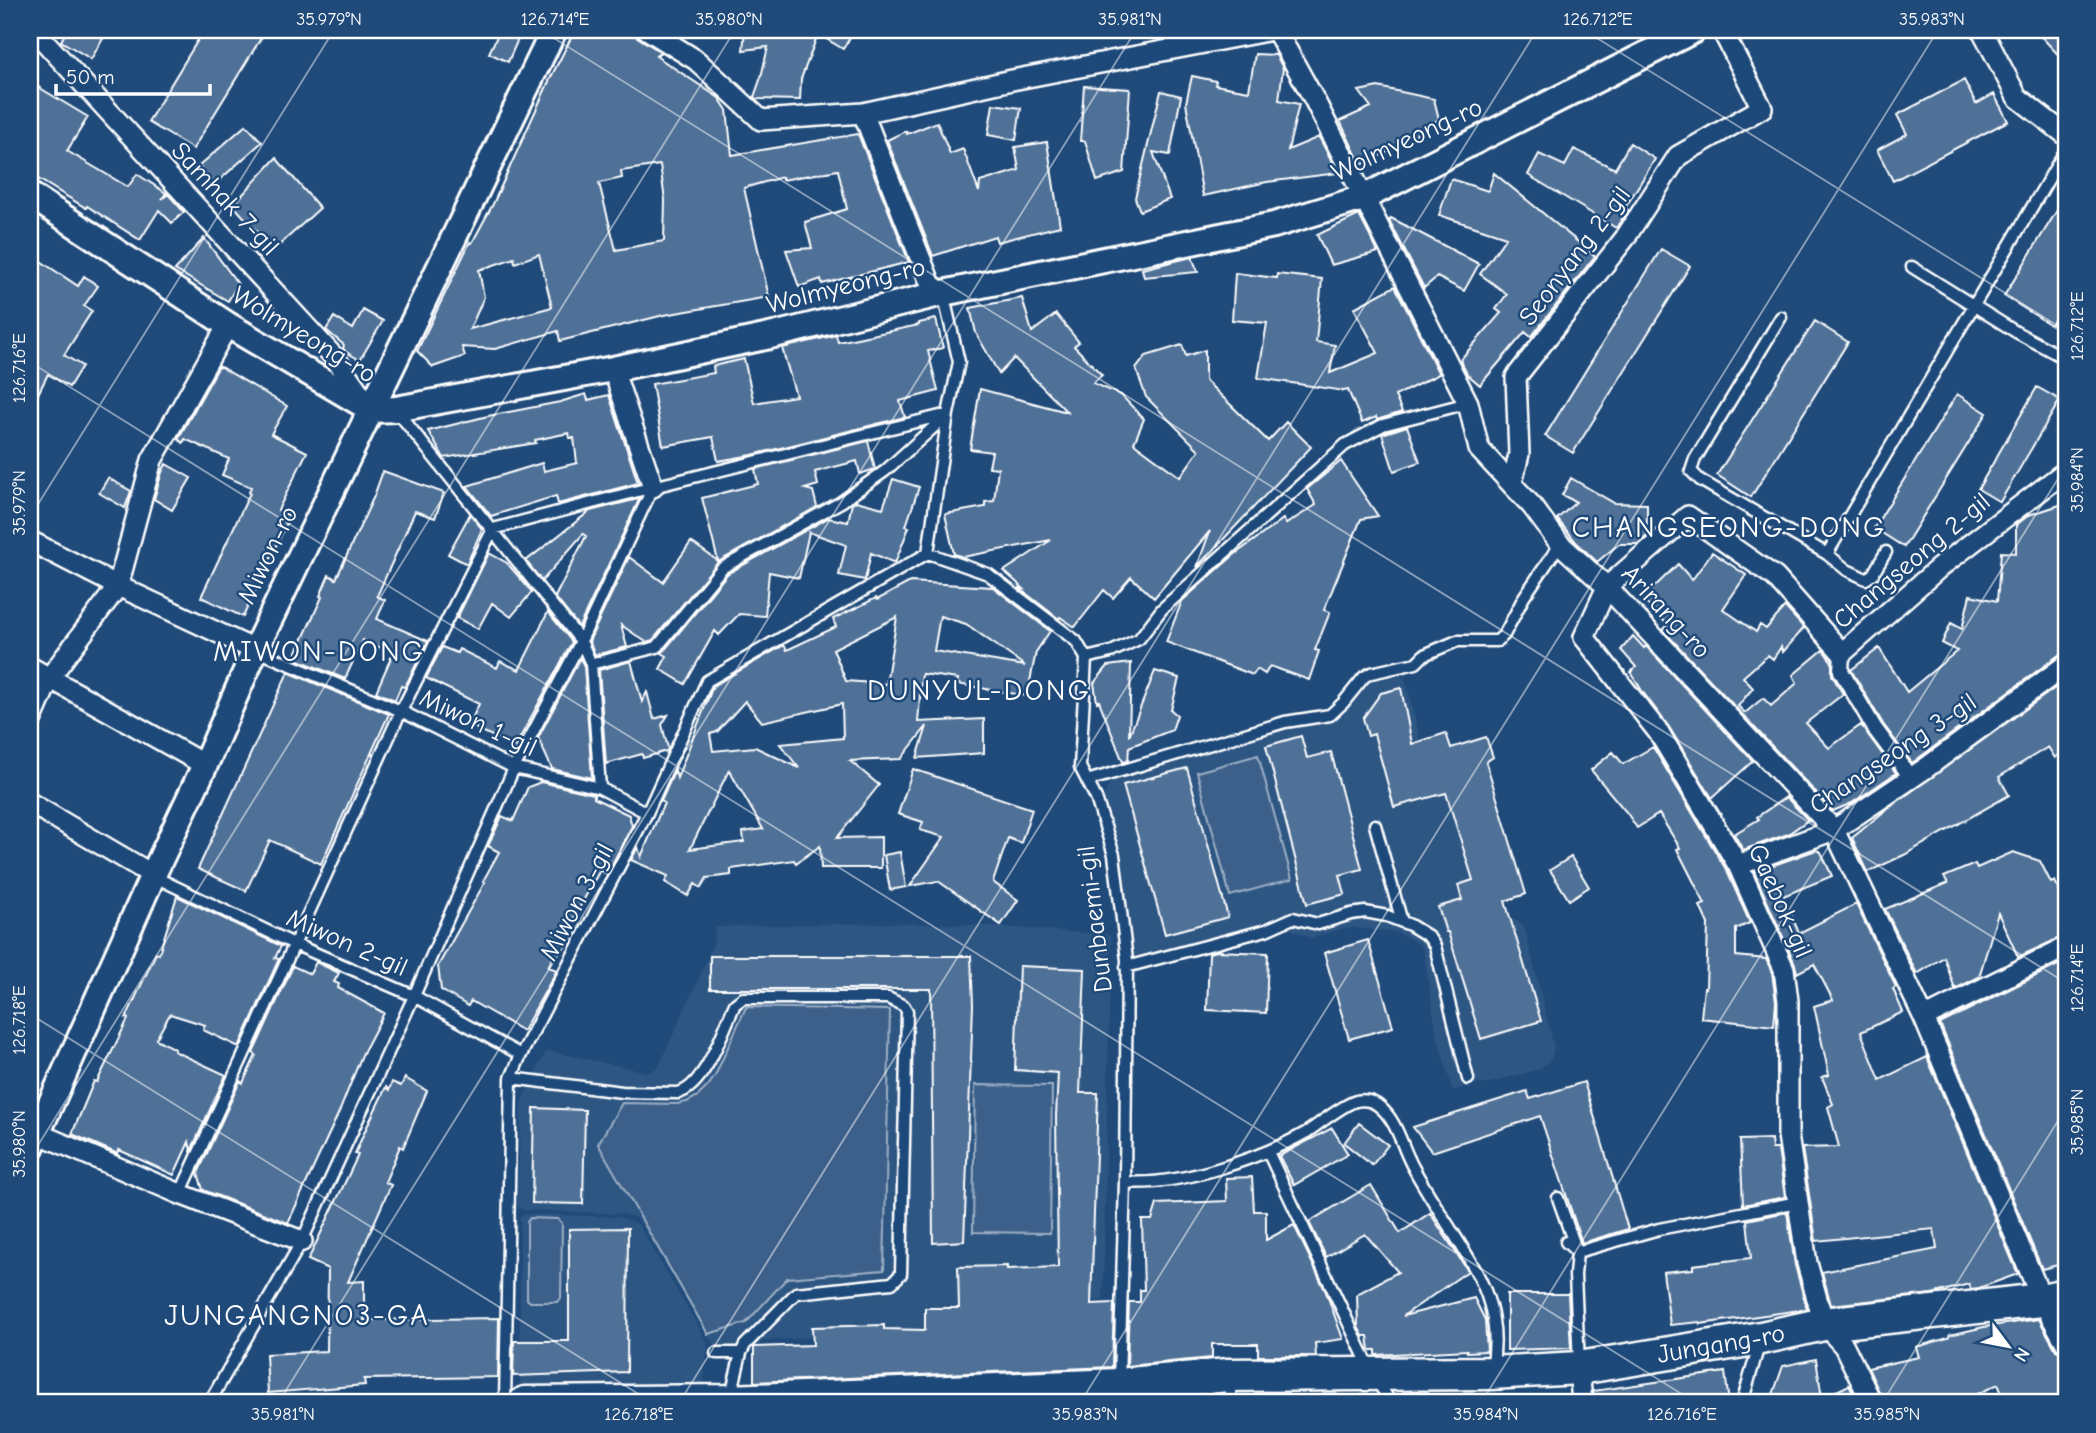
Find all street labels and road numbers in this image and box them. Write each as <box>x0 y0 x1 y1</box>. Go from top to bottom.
street label: Wolmyeong-ro <box>1327 92 1487 188</box>
street label: Samhak 7-gil <box>165 136 285 262</box>
street label: Seonyang 2-gil <box>1513 181 1637 331</box>
street label: Wolmyeong-ro <box>763 252 929 320</box>
street label: Wolmyeong-ro <box>227 280 381 390</box>
street label: Changseong 2-gil <box>1828 487 1996 635</box>
street label: Miwon-ro <box>232 501 304 609</box>
street label: Arirang-ro <box>1615 559 1717 665</box>
street label: Miwon 1-gil <box>415 683 541 763</box>
street label: Changseong 3-gil <box>1804 687 1982 821</box>
street label: Miwon 3-gil <box>534 838 620 966</box>
street label: Gaebok-gil <box>1742 840 1818 962</box>
street label: Dunbaemi-gil <box>1071 844 1119 994</box>
street label: Miwon 2-gil <box>282 903 412 983</box>
street label: Jungang-ro <box>1655 1318 1788 1370</box>

